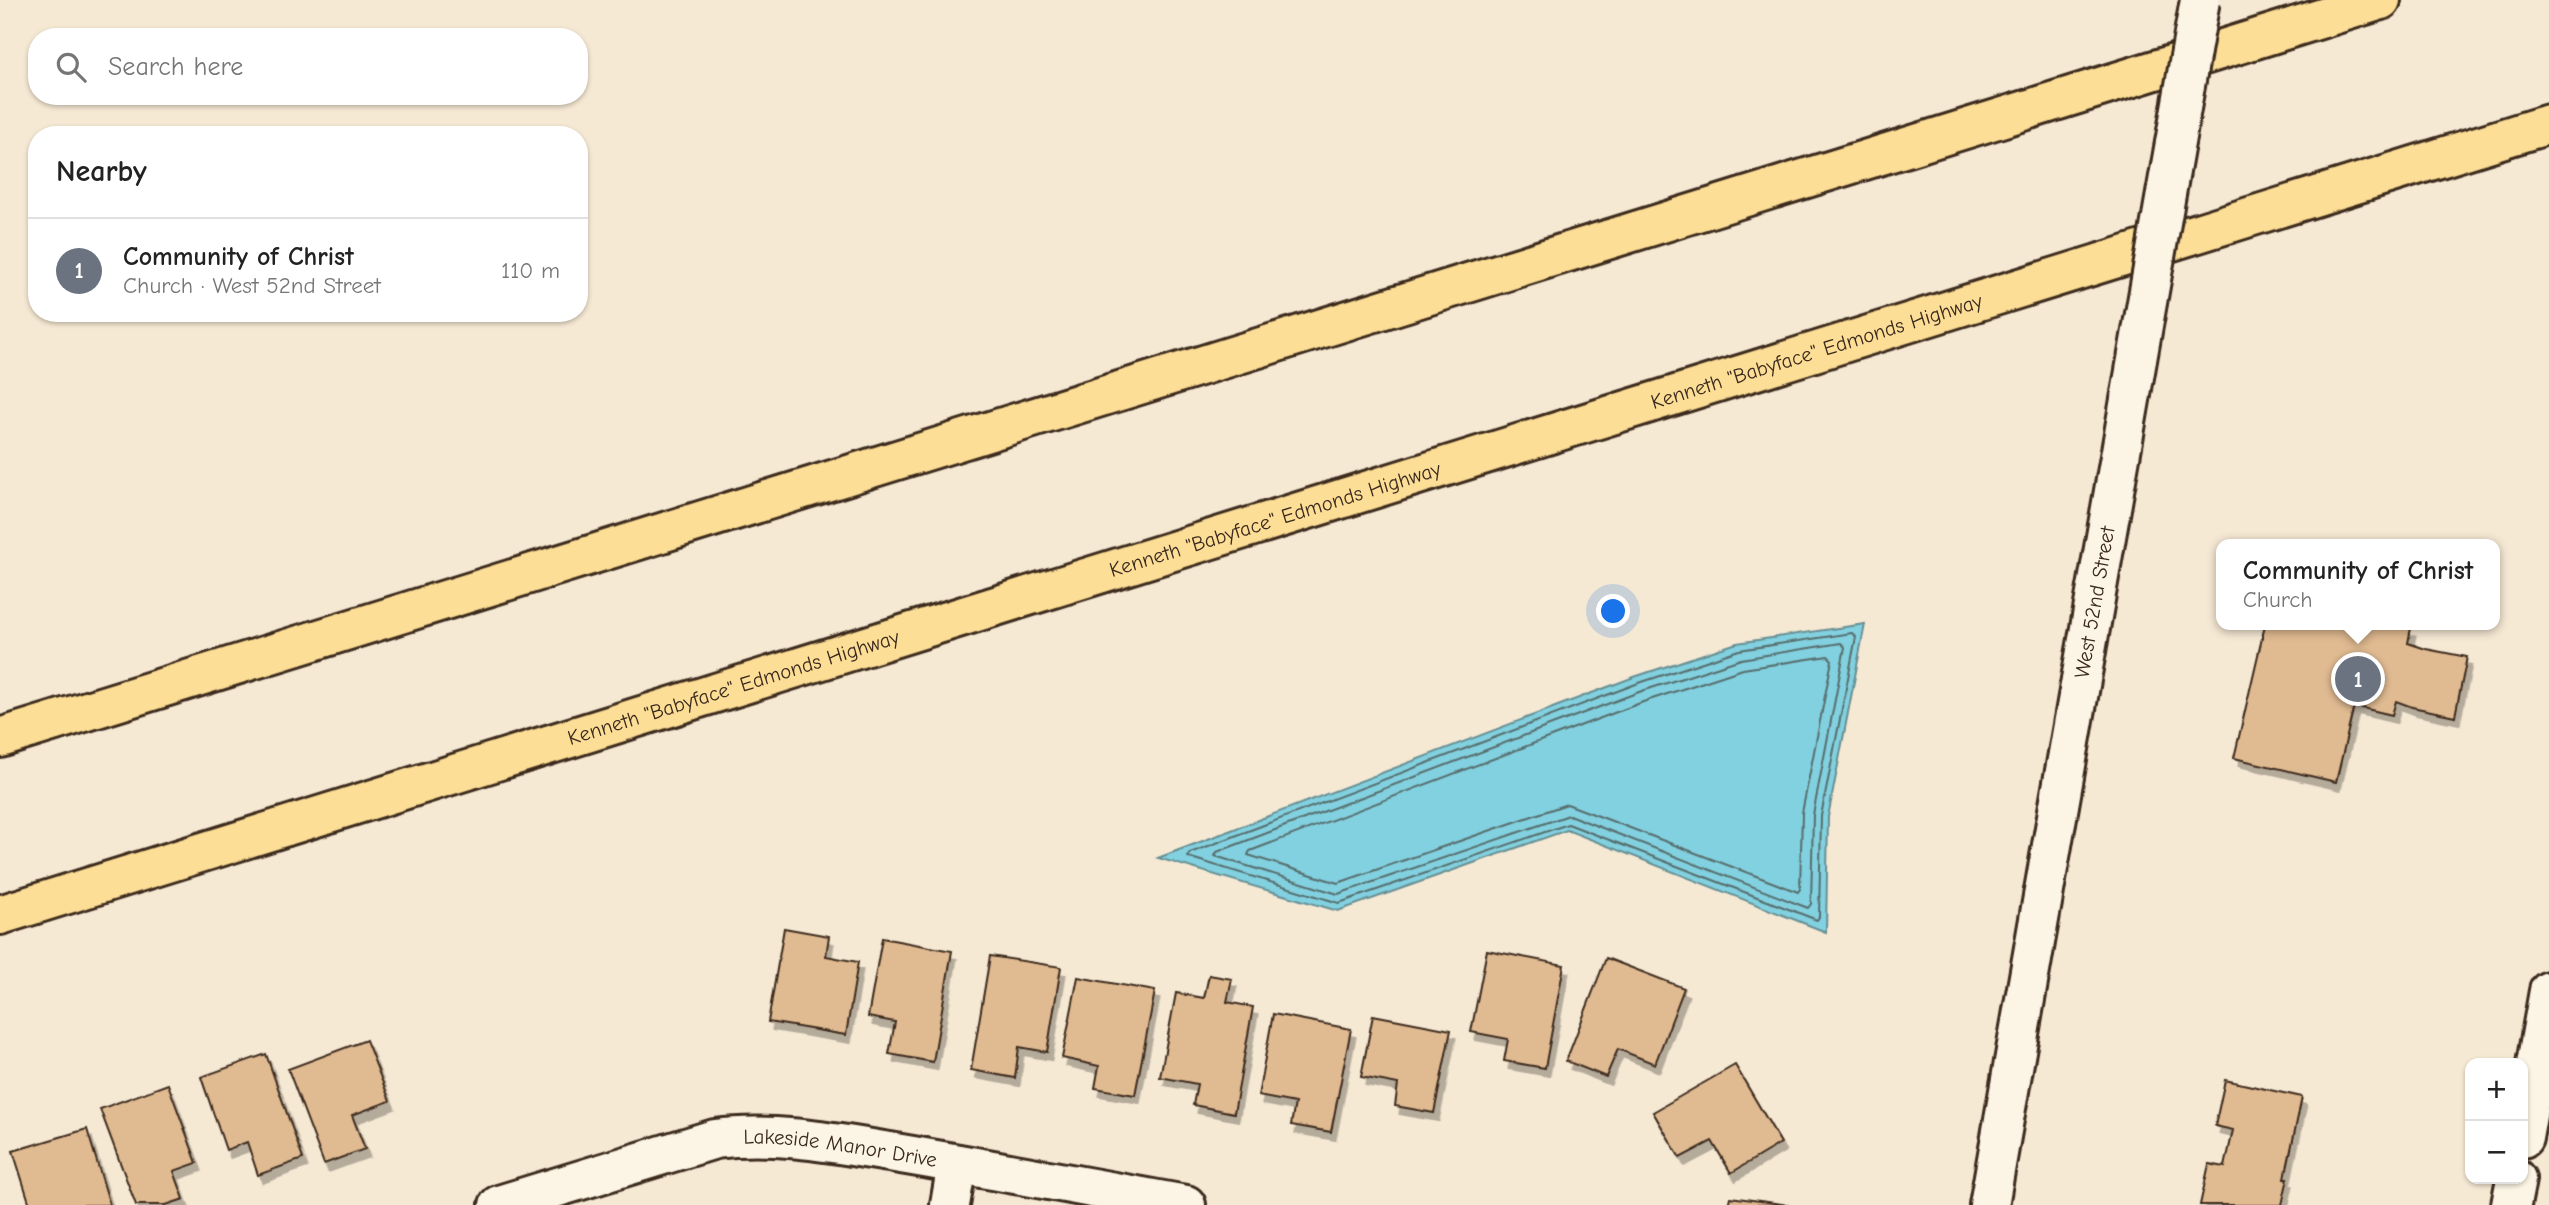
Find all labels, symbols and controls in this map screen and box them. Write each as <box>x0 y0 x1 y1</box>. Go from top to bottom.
search box <box>28 28 588 105</box>
icon: search <box>52 48 90 86</box>
text: Search here <box>108 52 243 82</box>
text: Nearby <box>56 154 147 189</box>
text: Community of Christ <box>123 242 354 272</box>
text: 1 <box>74 257 84 284</box>
text: 110 m <box>501 257 560 284</box>
text: Church · West 52nd Street <box>123 272 381 299</box>
street label: Kenneth "Babyface" Edmonds Highway <box>1648 288 1986 414</box>
street label: Kenneth "Babyface" Edmonds Highway <box>1106 456 1444 582</box>
street label: West 52nd Street <box>2069 523 2120 680</box>
popup <box>2216 539 2500 630</box>
text: Community of Christ <box>2243 556 2473 586</box>
text: Church <box>2243 586 2313 613</box>
your location <box>1596 594 1630 628</box>
street label: Kenneth "Babyface" Edmonds Highway <box>565 624 903 750</box>
pin: 1 <box>2335 653 2381 705</box>
map controls <box>2465 1058 2528 1184</box>
button: + <box>2465 1058 2528 1121</box>
button: − <box>2465 1121 2528 1184</box>
street label: Lakeside Manor Drive <box>743 1124 939 1172</box>

